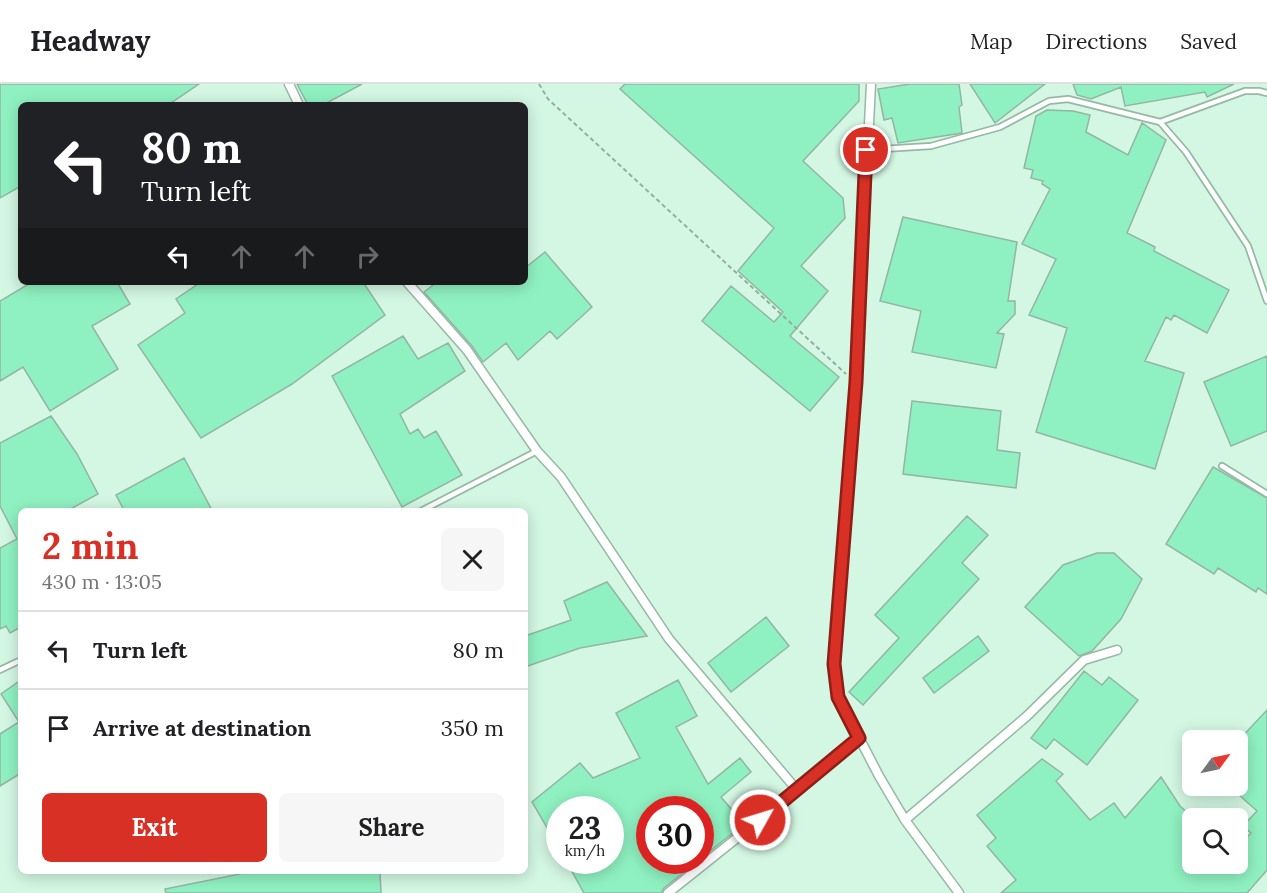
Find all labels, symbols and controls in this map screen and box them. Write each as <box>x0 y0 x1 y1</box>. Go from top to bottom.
text: Headway <box>30 23 150 59</box>
text: Map <box>970 28 1013 55</box>
text: Directions <box>1046 28 1147 55</box>
text: Saved <box>1180 28 1237 55</box>
text: 80 m <box>141 121 241 175</box>
pin <box>840 124 891 175</box>
icon: left <box>42 126 120 204</box>
icon: arrive <box>849 133 882 166</box>
text: Turn left <box>141 174 251 208</box>
icon: left <box>162 240 195 273</box>
icon: ahead <box>225 240 258 273</box>
icon: ahead <box>288 240 321 273</box>
icon: right <box>351 240 384 273</box>
text: 2 min <box>42 523 139 569</box>
button: close <box>441 528 504 591</box>
text: 430 m · 13:05 <box>42 569 162 594</box>
icon: left <box>42 634 75 667</box>
text: Turn left <box>93 636 187 664</box>
text: 80 m <box>453 636 504 664</box>
icon: arrive <box>42 712 75 745</box>
text: Arrive at destination <box>93 714 311 742</box>
text: 350 m <box>441 714 504 742</box>
north arrow <box>1182 730 1248 796</box>
map controls <box>1182 730 1248 874</box>
position arrow <box>728 788 792 852</box>
button: Exit <box>42 793 267 862</box>
button: Share <box>279 793 504 862</box>
speed limit sign: 30 <box>636 796 714 874</box>
button: search <box>1182 808 1248 874</box>
text: 23 <box>569 809 601 847</box>
text: km/h <box>565 841 605 860</box>

